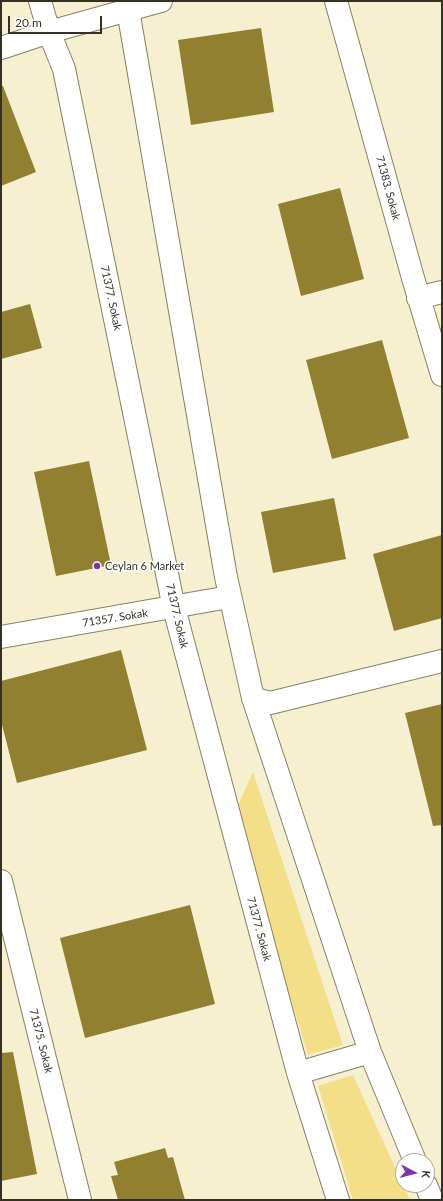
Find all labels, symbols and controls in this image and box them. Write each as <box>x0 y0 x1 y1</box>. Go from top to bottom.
scale bar <box>10 8 104 34</box>
text: 20 m <box>15 15 42 30</box>
street label: 71383. Sokak <box>373 154 403 222</box>
street label: 71377. Sokak <box>98 264 124 332</box>
place label: Ceylan 6 Market <box>105 559 184 573</box>
marker: Ceylan 6 Market <box>92 561 102 571</box>
street label: 71377. Sokak <box>163 582 191 650</box>
street label: 71357. Sokak <box>81 606 149 630</box>
street label: 71377. Sokak <box>244 895 274 963</box>
street label: 71375. Sokak <box>27 1007 55 1075</box>
north arrow <box>395 1153 435 1193</box>
text: K <box>420 1170 433 1179</box>

